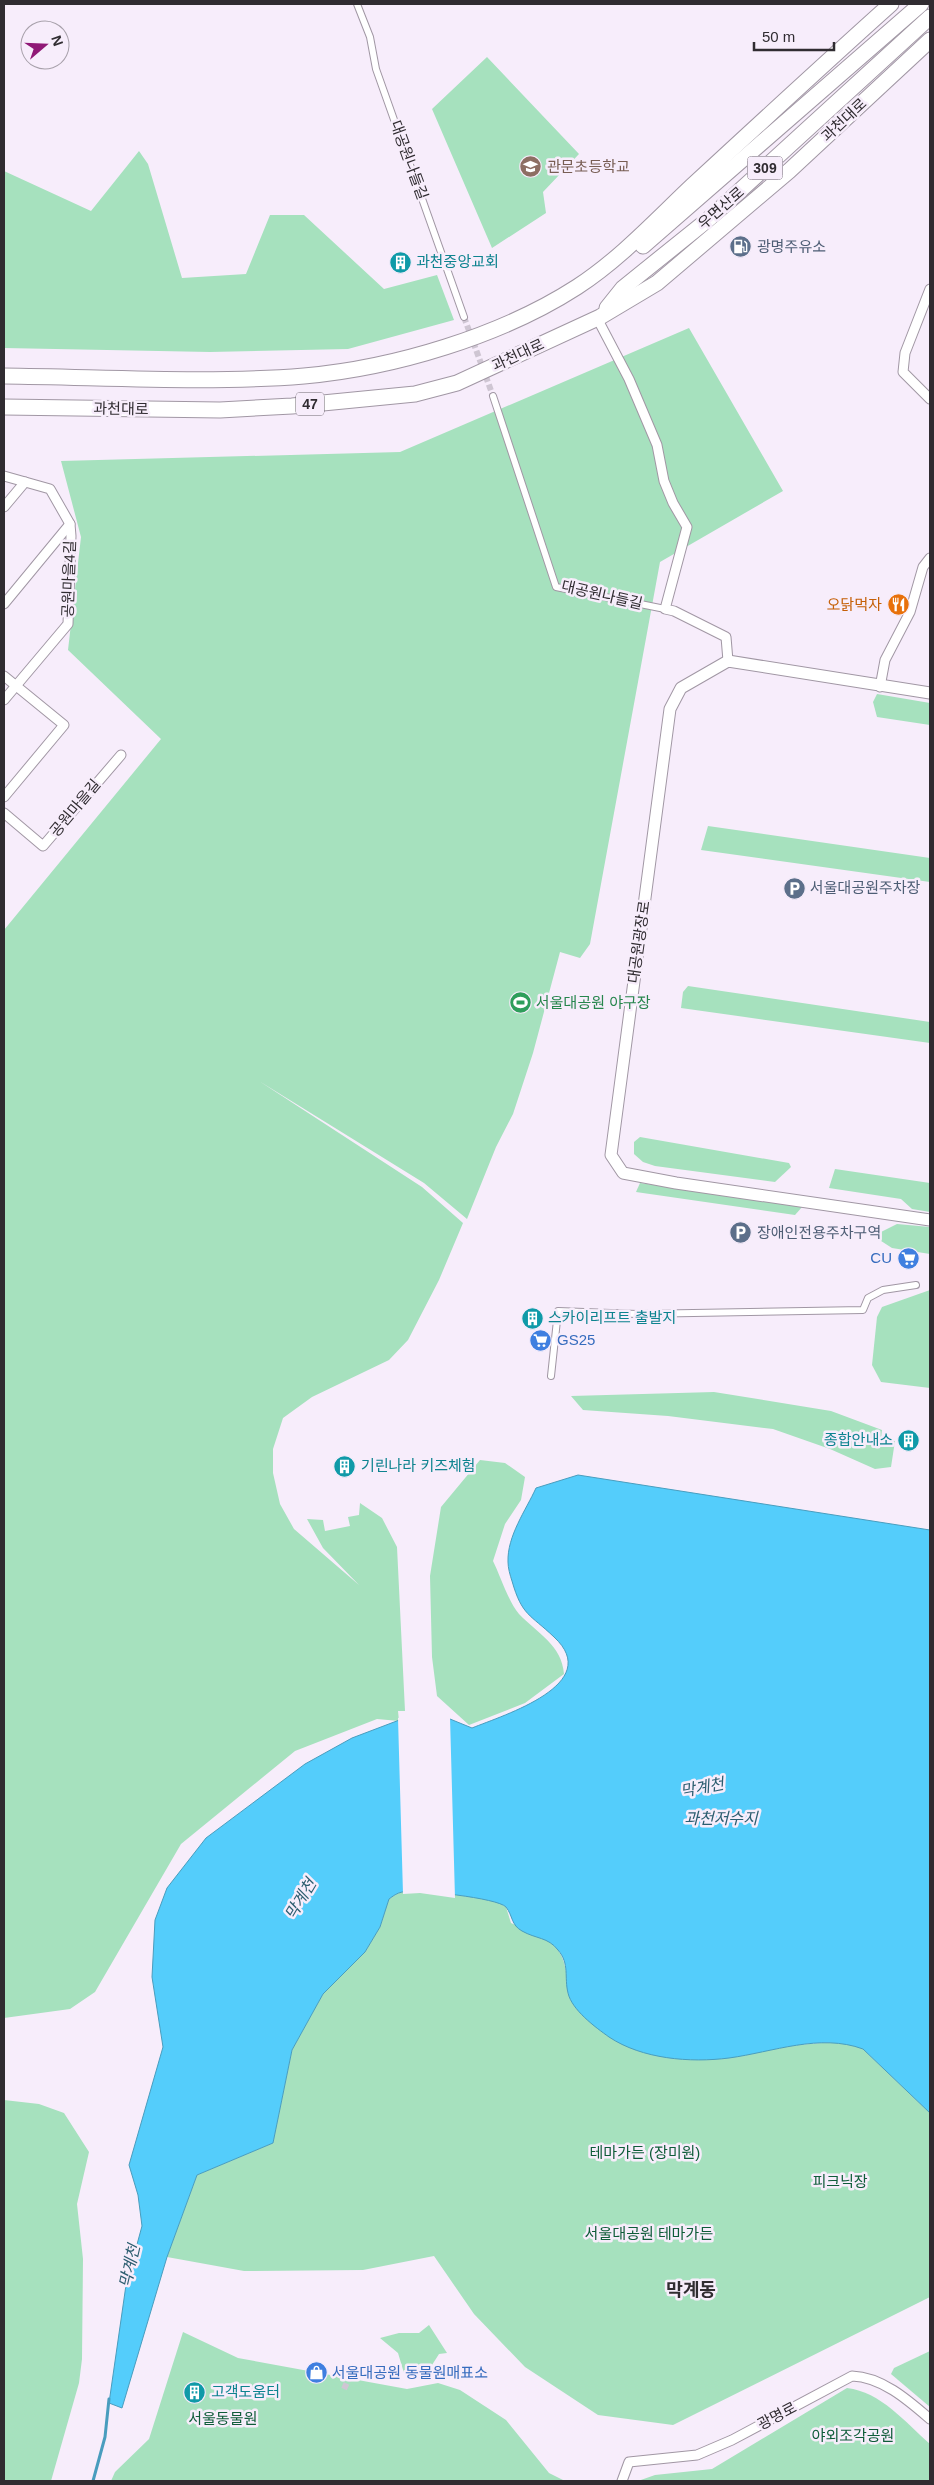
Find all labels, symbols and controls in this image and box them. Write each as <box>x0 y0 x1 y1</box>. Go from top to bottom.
north arrow <box>20 20 70 70</box>
scale bar <box>754 20 834 52</box>
text: 50 m <box>762 28 795 45</box>
text: N <box>48 33 67 48</box>
street label: 과천대로 <box>818 95 870 145</box>
street label: 대공원나들길 <box>387 118 432 202</box>
school or university icon: 관문초등학교 <box>519 155 543 179</box>
road number: 309 <box>748 156 782 180</box>
place label: 관문초등학교 <box>547 158 630 175</box>
street label: 우면산로 <box>694 183 747 232</box>
fuel station icon: 광명주유소 <box>729 235 753 259</box>
place label: 광명주유소 <box>757 238 826 255</box>
building icon: 과천중앙교회 <box>388 250 412 274</box>
place label: 과천중앙교회 <box>416 253 499 270</box>
street label: 과천대로 <box>489 335 546 374</box>
road number: 47 <box>296 392 324 416</box>
street label: 과천대로 <box>93 400 149 417</box>
street label: 공원마을4길 <box>59 540 78 618</box>
street label: 대공원나들길 <box>560 577 644 612</box>
restaurant icon: 오닭먹자 <box>886 593 910 617</box>
place label: 오닭먹자 <box>827 596 882 613</box>
street label: 공원마을길 <box>46 776 103 840</box>
parking icon: 서울대공원주차장 <box>782 876 806 900</box>
place label: 서울대공원주차장 <box>810 879 921 896</box>
street label: 대공원광장로 <box>624 900 653 984</box>
sports icon: 서울대공원 야구장 <box>508 991 532 1015</box>
place label: 서울대공원 야구장 <box>536 994 651 1011</box>
parking icon: 장애인전용주차구역 <box>729 1221 753 1245</box>
place label: 장애인전용주차구역 <box>757 1224 881 1241</box>
supermarket icon: CU <box>896 1246 920 1270</box>
place label: CU <box>870 1249 892 1266</box>
building icon: 스카이리프트 출발지 <box>520 1306 544 1330</box>
place label: 스카이리프트 출발지 <box>548 1309 676 1326</box>
supermarket icon: GS25 <box>529 1328 553 1352</box>
place label: GS25 <box>557 1331 595 1348</box>
building icon: 종합안내소 <box>897 1428 921 1452</box>
place label: 종합안내소 <box>824 1431 893 1448</box>
building icon: 기린나라 키즈체험 <box>333 1454 357 1478</box>
place label: 기린나라 키즈체험 <box>361 1457 476 1474</box>
water label: 막계천 <box>679 1774 728 1800</box>
water label: 과천저수지 <box>684 1810 759 1827</box>
water label: 막계천 <box>282 1874 320 1923</box>
park label: 테마가든 (장미원) <box>590 2144 700 2161</box>
park label: 피크닉장 <box>812 2173 868 2190</box>
park label: 서울대공원 테마가든 <box>585 2225 713 2242</box>
water label: 막계천 <box>116 2240 143 2290</box>
district label: 막계동 <box>666 2280 716 2300</box>
shop icon: 서울대공원 동물원매표소 <box>304 2361 328 2385</box>
place label: 서울대공원 동물원매표소 <box>332 2364 488 2381</box>
building icon: 고객도움터 <box>183 2380 207 2404</box>
place label: 고객도움터 <box>211 2383 280 2400</box>
street label: 광명로 <box>754 2398 799 2433</box>
park label: 서울동물원 <box>188 2410 258 2427</box>
park label: 야외조각공원 <box>812 2427 894 2444</box>

